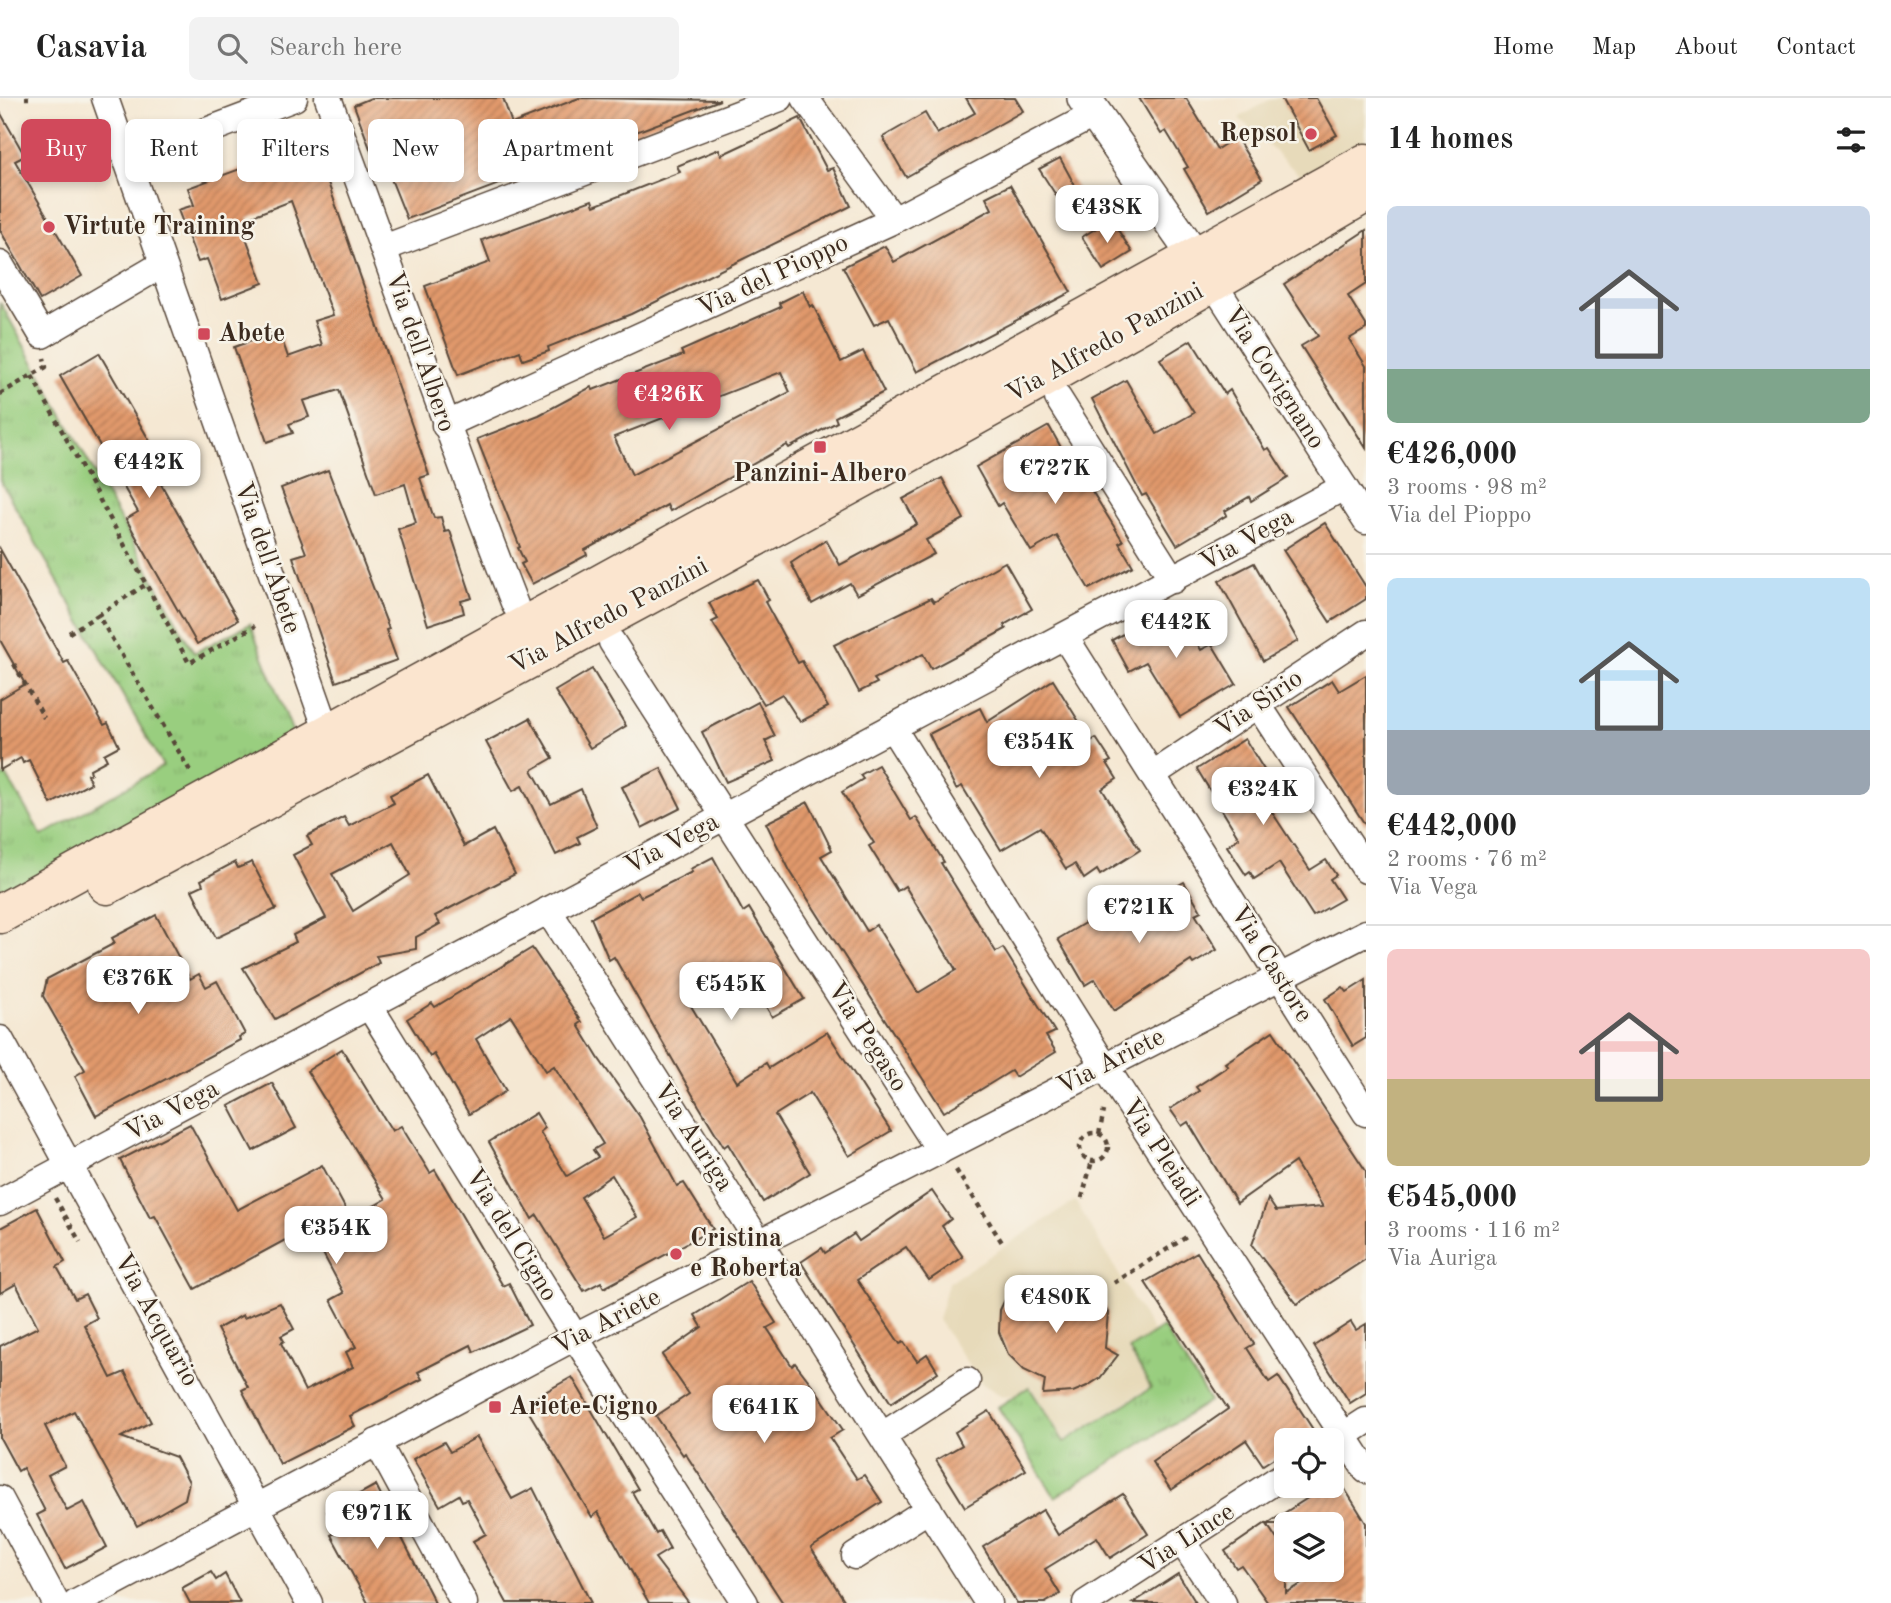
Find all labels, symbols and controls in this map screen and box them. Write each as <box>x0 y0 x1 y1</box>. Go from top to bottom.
search box <box>189 17 679 80</box>
icon: search <box>213 29 251 67</box>
text: Casavia <box>35 32 147 65</box>
text: Search here <box>269 35 402 61</box>
text: Home <box>1493 36 1554 60</box>
text: Map <box>1592 36 1636 60</box>
text: About <box>1674 36 1738 60</box>
text: Contact <box>1776 36 1856 60</box>
chip: Buy <box>21 119 111 182</box>
chip: Rent <box>125 119 223 182</box>
chip: Filters <box>237 119 354 182</box>
chip: New <box>368 119 464 182</box>
chip: Apartment <box>478 119 638 182</box>
place label: Repsol <box>1219 121 1297 147</box>
icon: filters <box>1832 121 1870 159</box>
text: 14 homes <box>1387 125 1513 155</box>
marker: Repsol <box>1303 126 1319 142</box>
pin: €438K <box>1058 186 1156 245</box>
text: €438K <box>1071 196 1143 219</box>
place label: Virtute Training <box>63 214 256 240</box>
marker: Virtute Training <box>41 219 57 235</box>
street label: Via del Pioppo <box>693 230 853 322</box>
icon: home <box>1566 251 1692 377</box>
street label: Via dell'Albero <box>380 269 460 435</box>
street label: Via Alfredo Panzini <box>1002 278 1208 408</box>
street label: Via Covignano <box>1218 302 1330 454</box>
place label: Abete <box>218 321 285 347</box>
marker: Abete <box>196 326 212 342</box>
pin: €426K <box>620 372 718 432</box>
text: €426K <box>633 383 705 406</box>
marker: Panzini-Albero <box>812 439 828 455</box>
pin: €442K <box>100 440 198 500</box>
text: €426,000 <box>1387 440 1517 470</box>
pin: €727K <box>1006 446 1104 506</box>
text: €442K <box>113 451 185 474</box>
text: €727K <box>1019 457 1091 480</box>
place label: Panzini-Albero <box>733 461 907 487</box>
text: 3 rooms · 98 m² <box>1387 476 1547 499</box>
street label: Via dell'Abete <box>229 479 305 637</box>
street label: Via Vega <box>1196 504 1298 576</box>
text: Via del Pioppo <box>1387 504 1532 527</box>
street label: Via Alfredo Panzini <box>505 553 713 679</box>
pin: €442K <box>1127 601 1225 660</box>
text: €442K <box>1140 611 1212 634</box>
icon: home <box>1566 623 1692 749</box>
street label: Via Sirio <box>1210 665 1308 743</box>
pin: €354K <box>990 720 1088 780</box>
text: €354K <box>1003 731 1075 754</box>
pin: €324K <box>1214 768 1312 827</box>
text: €324K <box>1227 778 1299 801</box>
street label: Via Vega <box>621 808 723 880</box>
text: €442,000 <box>1387 812 1517 842</box>
text: 2 rooms · 76 m² <box>1387 848 1547 871</box>
text: Via Vega <box>1387 876 1478 899</box>
pin: €721K <box>1090 886 1188 945</box>
text: €721K <box>1103 896 1175 919</box>
street label: Via Castore <box>1225 901 1317 1027</box>
pin: €376K <box>89 956 187 1016</box>
pin: €545K <box>682 962 780 1022</box>
text: €376K <box>102 967 174 990</box>
text: €545K <box>695 973 767 996</box>
street label: Via Pegaso <box>822 977 912 1097</box>
icon: home <box>1566 994 1692 1120</box>
street label: Via Ariete <box>1053 1024 1169 1100</box>
street label: Via Vega <box>121 1075 223 1147</box>
street label: Via Auriga <box>648 1078 738 1196</box>
street label: Via Pleiadi <box>1117 1094 1205 1212</box>
street label: Via del Cigno <box>460 1164 562 1306</box>
text: €545,000 <box>1387 1183 1517 1213</box>
pin: €354K <box>287 1206 385 1266</box>
text: €354K <box>300 1217 372 1240</box>
text: 3 rooms · 116 m² <box>1387 1219 1560 1242</box>
place label: Cristina e Roberta <box>690 1226 802 1282</box>
marker: Cristina e Roberta <box>668 1246 684 1262</box>
text: Via Auriga <box>1387 1247 1497 1270</box>
street label: Via Acquario <box>109 1249 203 1391</box>
pin: €480K <box>1007 1276 1105 1335</box>
street label: Via Ariete <box>549 1284 665 1360</box>
text: €480K <box>1020 1286 1092 1309</box>
pin: €641K <box>715 1386 813 1445</box>
place label: Ariete-Cigno <box>509 1394 658 1420</box>
text: €641K <box>728 1396 800 1419</box>
marker: Ariete-Cigno <box>487 1399 503 1415</box>
map controls <box>1274 1428 1344 1582</box>
button: locate <box>1274 1428 1344 1498</box>
pin: €971K <box>328 1492 426 1551</box>
street label: Via Lince <box>1135 1499 1239 1579</box>
text: €971K <box>341 1502 413 1525</box>
button: layers <box>1274 1512 1344 1582</box>

